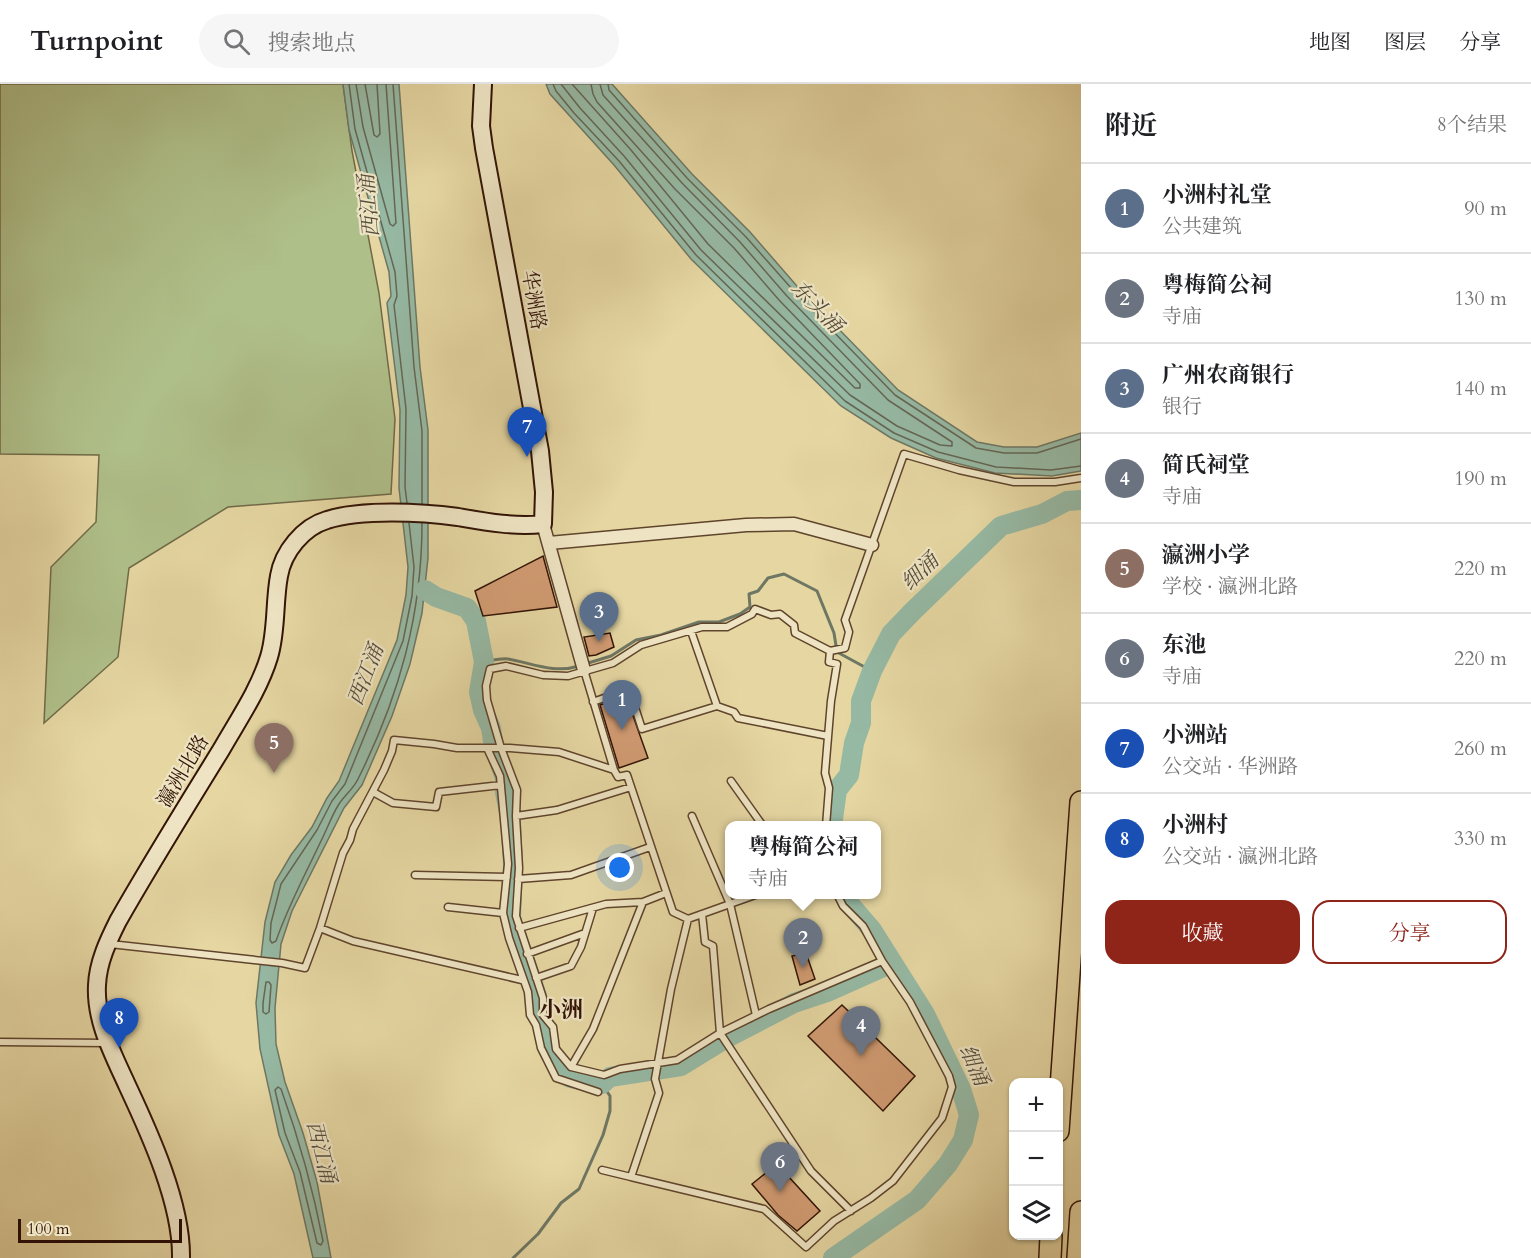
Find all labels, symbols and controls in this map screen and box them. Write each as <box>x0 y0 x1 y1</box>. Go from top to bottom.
search box <box>199 14 619 68</box>
text: Turnpoint <box>30 22 163 60</box>
icon: search <box>220 25 253 58</box>
text: 搜索地点 <box>268 28 356 58</box>
text: 地图 <box>1309 28 1351 57</box>
text: 图层 <box>1384 28 1426 57</box>
text: 分享 <box>1459 28 1501 57</box>
text: 附近 <box>1105 108 1157 143</box>
text: 8个结果 <box>1437 111 1507 138</box>
water label: 西江涌 <box>352 171 386 239</box>
text: 小洲村礼堂 <box>1162 180 1272 210</box>
text: 1 <box>1119 195 1130 222</box>
text: 90 m <box>1464 195 1507 222</box>
text: 公共建筑 <box>1162 213 1242 240</box>
street label: 华洲路 <box>515 268 553 332</box>
text: 粤梅简公祠 <box>1162 270 1272 300</box>
water label: 东头涌 <box>785 274 851 341</box>
text: 2 <box>1119 285 1130 312</box>
text: 130 m <box>1454 285 1507 312</box>
text: 寺庙 <box>1162 303 1202 330</box>
text: 广州农商银行 <box>1162 360 1294 390</box>
text: 3 <box>1119 375 1130 402</box>
text: 140 m <box>1454 375 1507 402</box>
text: 银行 <box>1162 393 1202 420</box>
pin: 7 <box>508 408 546 457</box>
text: 简氏祠堂 <box>1162 450 1250 480</box>
text: 4 <box>1119 465 1130 492</box>
text: 190 m <box>1454 465 1507 492</box>
text: 寺庙 <box>1162 483 1202 510</box>
text: 瀛洲小学 <box>1162 540 1250 570</box>
water label: 细涌 <box>895 546 947 597</box>
text: 5 <box>1119 555 1130 582</box>
text: 220 m <box>1454 555 1507 582</box>
text: 学校 · 瀛洲北路 <box>1162 573 1298 600</box>
pin: 3 <box>580 592 618 642</box>
text: 东池 <box>1162 630 1206 660</box>
water label: 西江涌 <box>341 639 392 710</box>
text: 6 <box>1119 645 1130 672</box>
text: 220 m <box>1454 645 1507 672</box>
text: 寺庙 <box>1162 663 1202 690</box>
pin: 1 <box>602 680 642 730</box>
text: 小洲站 <box>1162 720 1228 750</box>
pin: 5 <box>254 724 294 773</box>
street label: 瀛洲北路 <box>151 730 215 812</box>
text: 7 <box>1119 735 1130 762</box>
text: 260 m <box>1454 735 1507 762</box>
text: 公交站 · 华洲路 <box>1162 753 1298 780</box>
text: 小洲村 <box>1162 810 1228 840</box>
popup <box>725 821 881 899</box>
text: 8 <box>1119 825 1130 852</box>
text: 330 m <box>1454 825 1507 852</box>
text: 粤梅简公祠 <box>748 832 858 862</box>
text: 公交站 · 瀛洲北路 <box>1162 843 1318 870</box>
your location <box>605 853 634 882</box>
text: 寺庙 <box>748 865 788 892</box>
button: 收藏 <box>1105 900 1300 964</box>
button: 分享 <box>1312 900 1507 964</box>
pin: 2 <box>784 918 822 968</box>
district label: 小洲 <box>539 995 583 1025</box>
pin: 8 <box>100 998 138 1048</box>
pin: 4 <box>842 1006 880 1056</box>
water label: 细涌 <box>952 1040 997 1092</box>
map controls <box>1009 1078 1063 1240</box>
button: + <box>1009 1078 1063 1132</box>
water label: 西江涌 <box>299 1118 343 1188</box>
button: − <box>1009 1132 1063 1186</box>
pin: 6 <box>760 1142 800 1192</box>
button: layers <box>1009 1186 1063 1240</box>
scale bar <box>18 1216 182 1244</box>
text: 100 m <box>27 1218 69 1240</box>

